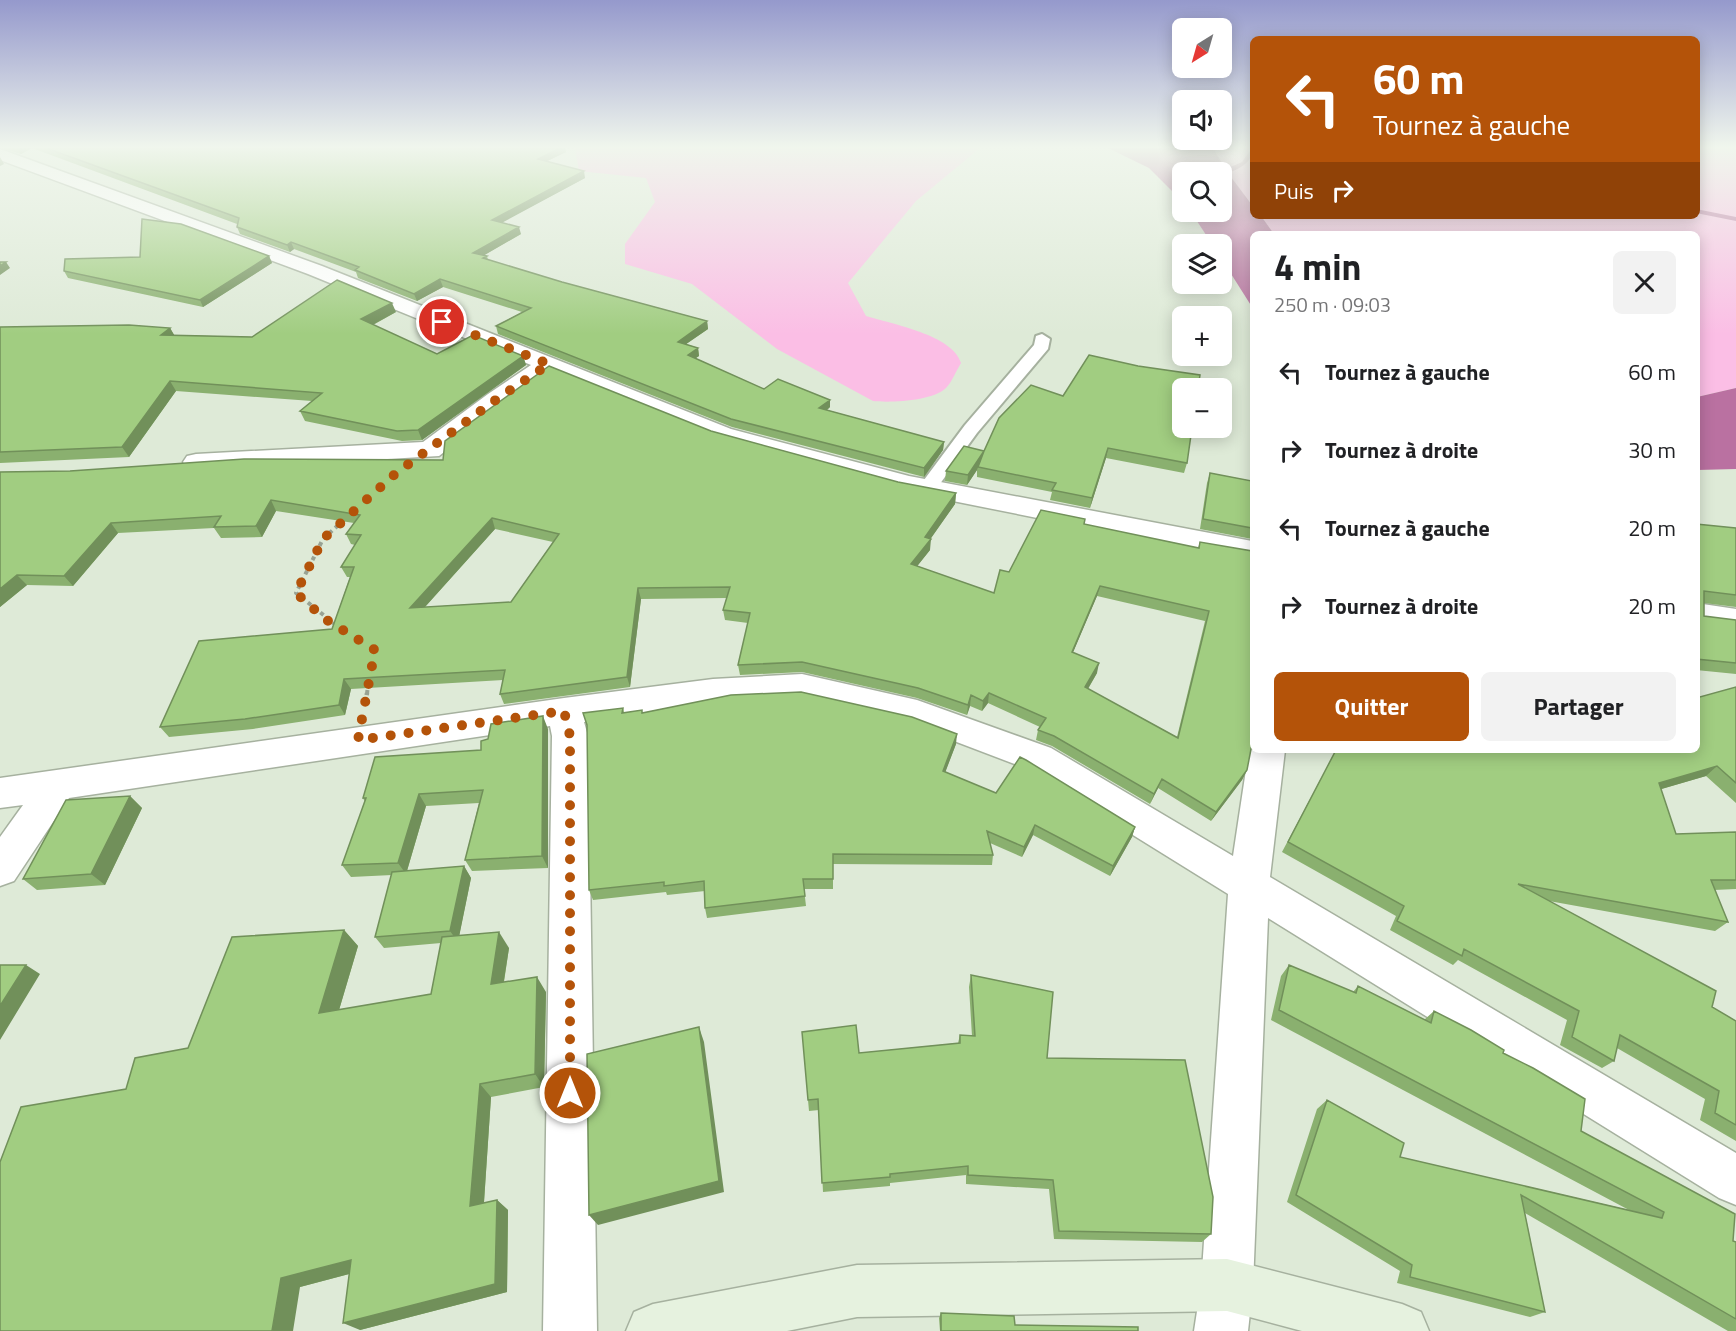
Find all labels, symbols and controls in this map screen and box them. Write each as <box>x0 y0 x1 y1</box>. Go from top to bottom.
north arrow <box>1172 18 1232 78</box>
map controls <box>1172 18 1232 438</box>
text: 60 m <box>1373 46 1465 110</box>
icon: left <box>1274 60 1352 138</box>
button: sound <box>1172 90 1232 150</box>
text: Tournez à gauche <box>1373 104 1570 145</box>
button: search <box>1172 162 1232 222</box>
text: Puis <box>1274 174 1314 208</box>
icon: right <box>1326 174 1359 207</box>
button: layers <box>1172 234 1232 294</box>
text: 4 min <box>1274 239 1361 294</box>
button: close <box>1613 251 1676 314</box>
text: 250 m · 09:03 <box>1274 289 1391 320</box>
pin <box>416 296 467 347</box>
icon: arrive <box>425 305 458 338</box>
button: + <box>1172 306 1232 366</box>
text: Tournez à gauche <box>1325 355 1490 389</box>
text: 60 m <box>1628 355 1676 389</box>
icon: left <box>1274 356 1307 389</box>
button: − <box>1172 378 1232 438</box>
text: Tournez à droite <box>1325 433 1478 467</box>
text: 30 m <box>1628 433 1676 467</box>
icon: right <box>1274 434 1307 467</box>
text: Tournez à gauche <box>1325 511 1490 545</box>
text: 20 m <box>1628 511 1676 545</box>
icon: left <box>1274 512 1307 545</box>
text: Tournez à droite <box>1325 589 1478 623</box>
text: 20 m <box>1628 589 1676 623</box>
icon: right <box>1274 590 1307 623</box>
button: Quitter <box>1274 672 1469 741</box>
button: Partager <box>1481 672 1676 741</box>
position arrow <box>538 1061 602 1125</box>

